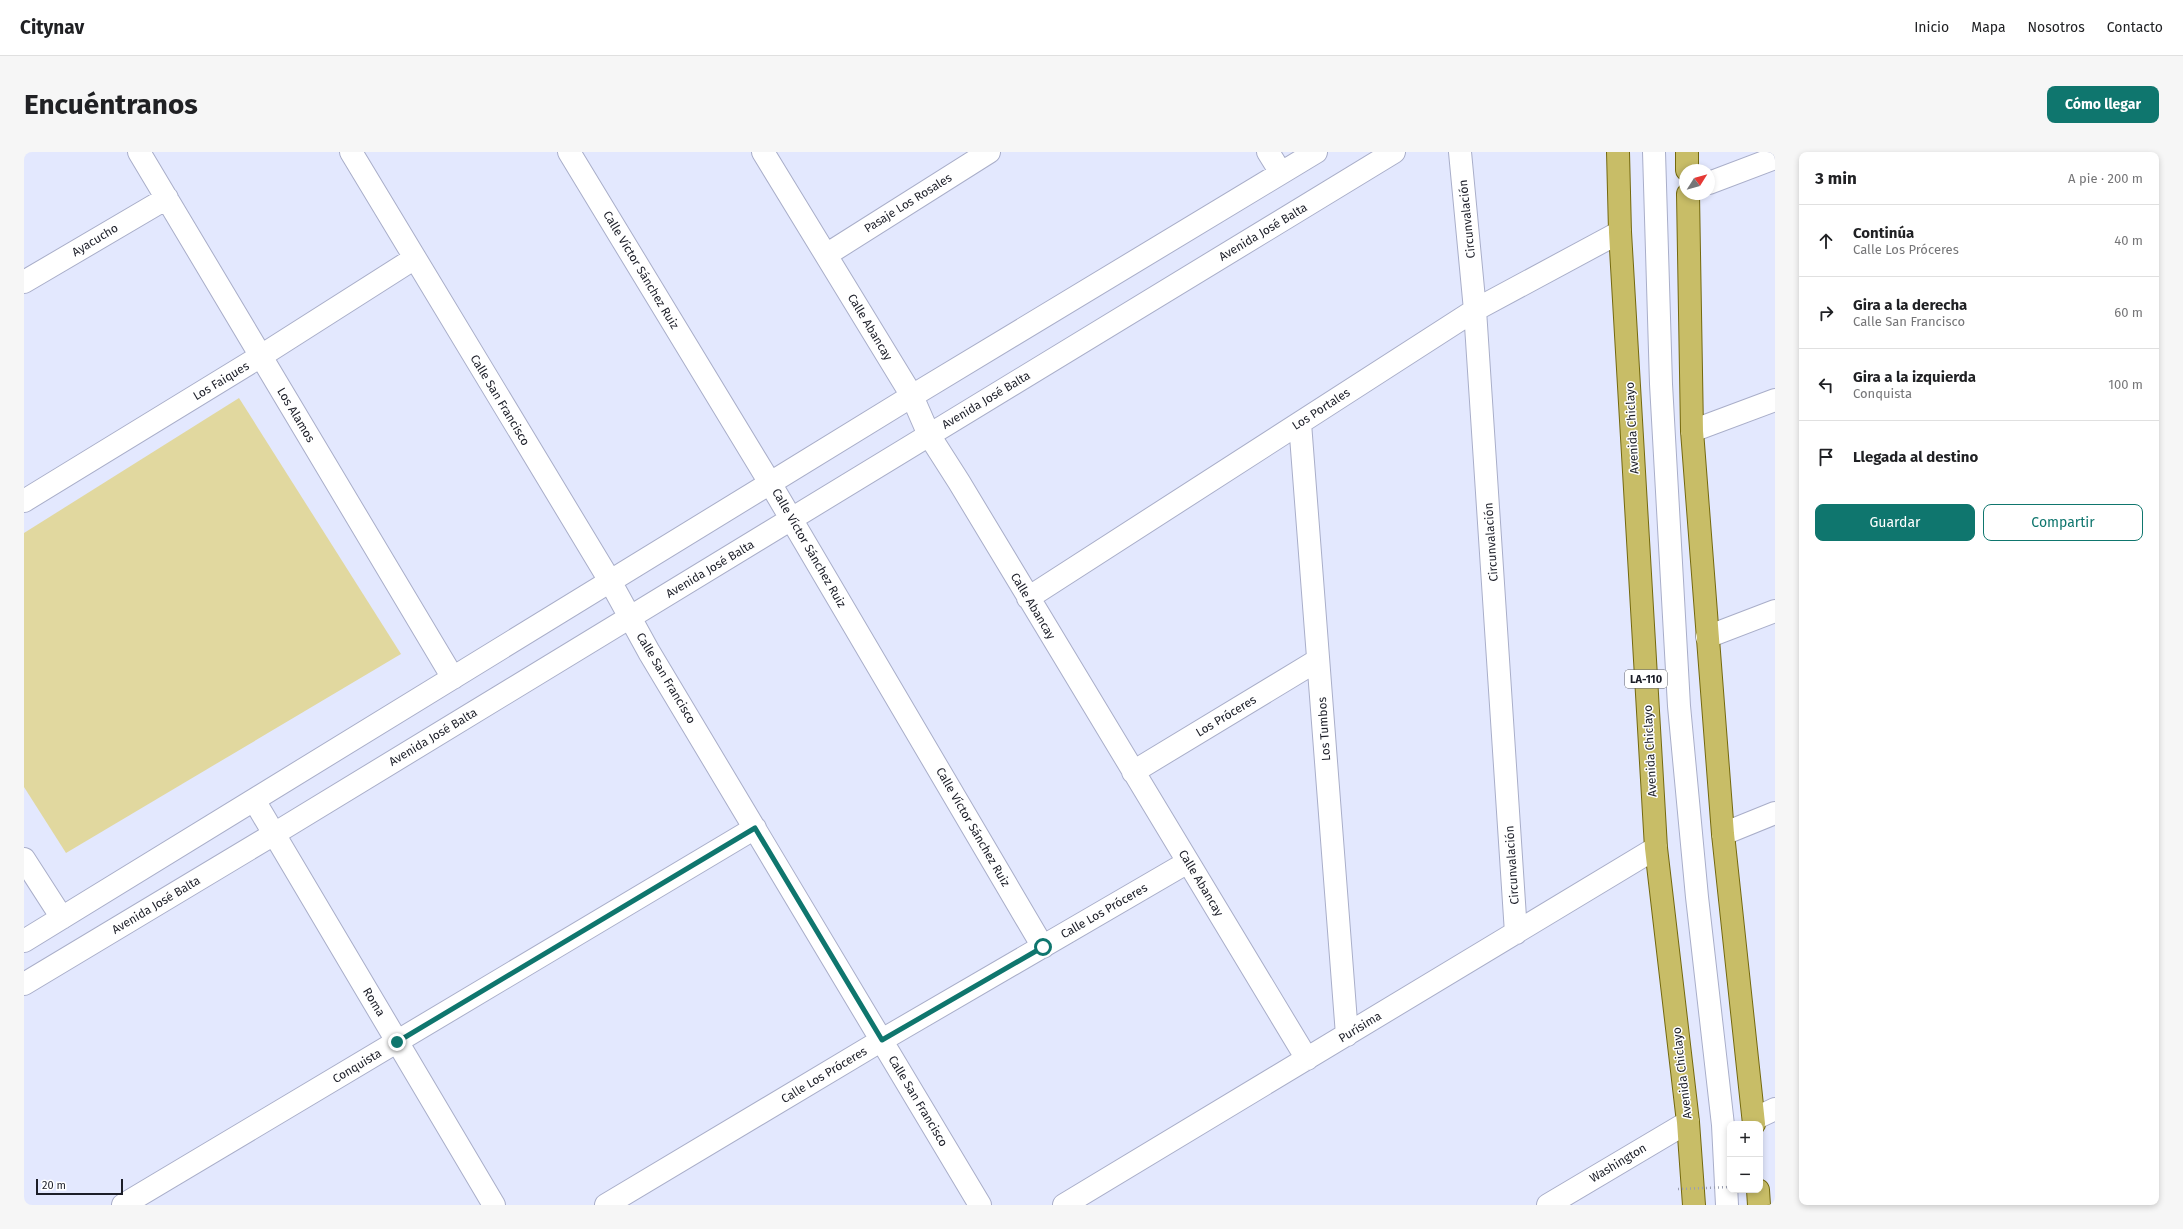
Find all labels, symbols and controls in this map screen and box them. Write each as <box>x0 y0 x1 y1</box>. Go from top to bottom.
text: Citynav <box>20 16 84 39</box>
text: Inicio <box>1914 19 1949 36</box>
text: Mapa <box>1971 19 2006 36</box>
text: Nosotros <box>2028 19 2085 36</box>
text: Contacto <box>2107 19 2163 36</box>
button: Cómo llegar <box>2047 86 2159 123</box>
text: Encuéntranos <box>24 88 198 121</box>
north arrow <box>1679 164 1715 200</box>
text: 3 min <box>1815 168 1857 189</box>
street label: Pasaje Los Rosales <box>862 170 955 236</box>
text: A pie · 200 m <box>2068 171 2143 186</box>
street label: Circunvalación <box>1456 179 1478 259</box>
street label: Avenida José Balta <box>1216 200 1310 264</box>
street label: Calle Víctor Sánchez Ruiz <box>600 208 682 332</box>
street label: Ayacucho <box>69 221 121 259</box>
text: Continúa <box>1853 224 1914 242</box>
icon: ahead <box>1815 230 1837 252</box>
text: 40 m <box>2114 233 2143 248</box>
text: Calle Los Próceres <box>1853 242 1959 257</box>
street label: Calle Abancay <box>845 291 895 363</box>
text: Gira a la derecha <box>1853 296 1967 314</box>
icon: right <box>1815 302 1837 324</box>
text: 60 m <box>2114 305 2143 320</box>
text: Calle San Francisco <box>1853 314 1965 329</box>
street label: Calle San Francisco <box>467 352 533 448</box>
street label: Los Faiques <box>190 359 252 403</box>
street label: Avenida José Balta <box>939 368 1033 432</box>
text: Gira a la izquierda <box>1853 368 1976 386</box>
icon: left <box>1815 374 1837 396</box>
text: 100 m <box>2108 377 2143 392</box>
street label: Avenida Chiclayo <box>1623 382 1641 474</box>
street label: Los Alamos <box>274 385 318 445</box>
street label: Los Portales <box>1290 385 1353 433</box>
text: Conquista <box>1853 386 1912 401</box>
icon: arrive <box>1815 446 1837 468</box>
text: Llegada al destino <box>1853 448 1978 466</box>
street label: Calle Víctor Sánchez Ruiz <box>769 486 849 610</box>
street label: Circunvalación <box>1481 502 1501 582</box>
button: Guardar <box>1815 504 1975 541</box>
button: Compartir <box>1983 504 2143 541</box>
street label: Avenida José Balta <box>663 537 757 601</box>
street label: Calle Abancay <box>1008 570 1058 642</box>
street label: Calle San Francisco <box>633 630 699 726</box>
road number: LA-110 <box>1625 670 1667 688</box>
street label: Los Próceres <box>1193 692 1259 739</box>
street label: Los Tumbos <box>1315 696 1333 762</box>
street label: Avenida José Balta <box>386 705 480 769</box>
street label: Avenida Chiclayo <box>1641 705 1659 797</box>
street label: Calle Víctor Sánchez Ruiz <box>933 765 1013 889</box>
street label: Circunvalación <box>1502 825 1522 905</box>
street label: Calle Abancay <box>1176 847 1226 919</box>
street label: Avenida José Balta <box>109 873 203 937</box>
street label: Calle Los Próceres <box>1058 880 1150 941</box>
route start <box>1034 938 1052 956</box>
street label: Roma <box>360 985 388 1019</box>
street label: Purísima <box>1336 1009 1384 1045</box>
street label: Avenida Chiclayo <box>1669 1026 1695 1120</box>
route end <box>388 1033 406 1051</box>
street label: Calle Los Próceres <box>779 1044 870 1106</box>
street label: Conquista <box>330 1046 384 1086</box>
street label: Calle San Francisco <box>885 1053 951 1149</box>
map controls <box>1727 1121 1763 1193</box>
button: + <box>1727 1121 1763 1157</box>
street label: Washington <box>1587 1141 1649 1185</box>
button: − <box>1727 1157 1763 1193</box>
scale bar <box>36 1177 123 1196</box>
text: 20 m <box>42 1179 66 1192</box>

